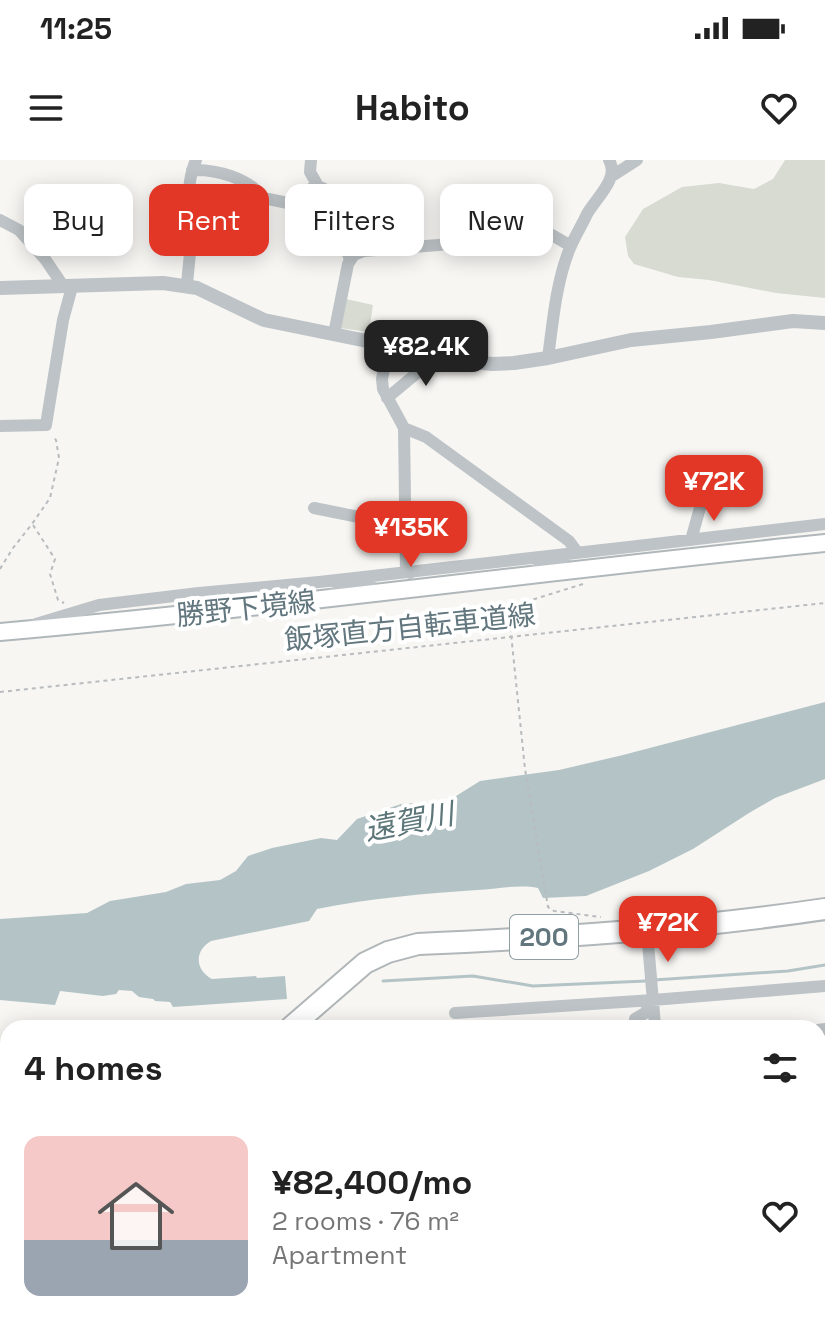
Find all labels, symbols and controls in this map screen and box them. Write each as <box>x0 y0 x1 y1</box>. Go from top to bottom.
text: 11:25 <box>40 9 112 48</box>
text: Habito <box>355 85 470 131</box>
icon: menu <box>24 86 68 130</box>
icon: heart <box>757 86 801 130</box>
chip: Buy <box>24 184 133 256</box>
chip: Rent <box>149 184 269 256</box>
chip: Filters <box>285 184 424 256</box>
chip: New <box>440 184 553 256</box>
pin: ¥82.4K <box>361 320 491 388</box>
text: ¥82.4K <box>382 329 470 363</box>
pin: ¥72K <box>667 455 761 523</box>
text: ¥72K <box>683 464 745 498</box>
pin: ¥135K <box>355 501 467 569</box>
text: ¥135K <box>373 510 449 544</box>
street label: 勝野下境線 <box>174 583 318 633</box>
street label: 飯塚直方自転車道線 <box>283 596 537 658</box>
water label: 遠賀川 <box>361 793 460 849</box>
pin: ¥72K <box>621 896 715 964</box>
text: ¥72K <box>637 905 699 939</box>
road number: 200 <box>510 915 578 959</box>
icon: filters <box>758 1046 802 1090</box>
text: 4 homes <box>24 1047 162 1090</box>
text: ¥82,400/mo <box>272 1161 472 1204</box>
icon: home <box>88 1168 184 1264</box>
icon: heart <box>758 1194 802 1238</box>
text: 2 rooms · 76 m² <box>272 1204 459 1238</box>
text: Apartment <box>272 1238 407 1272</box>

